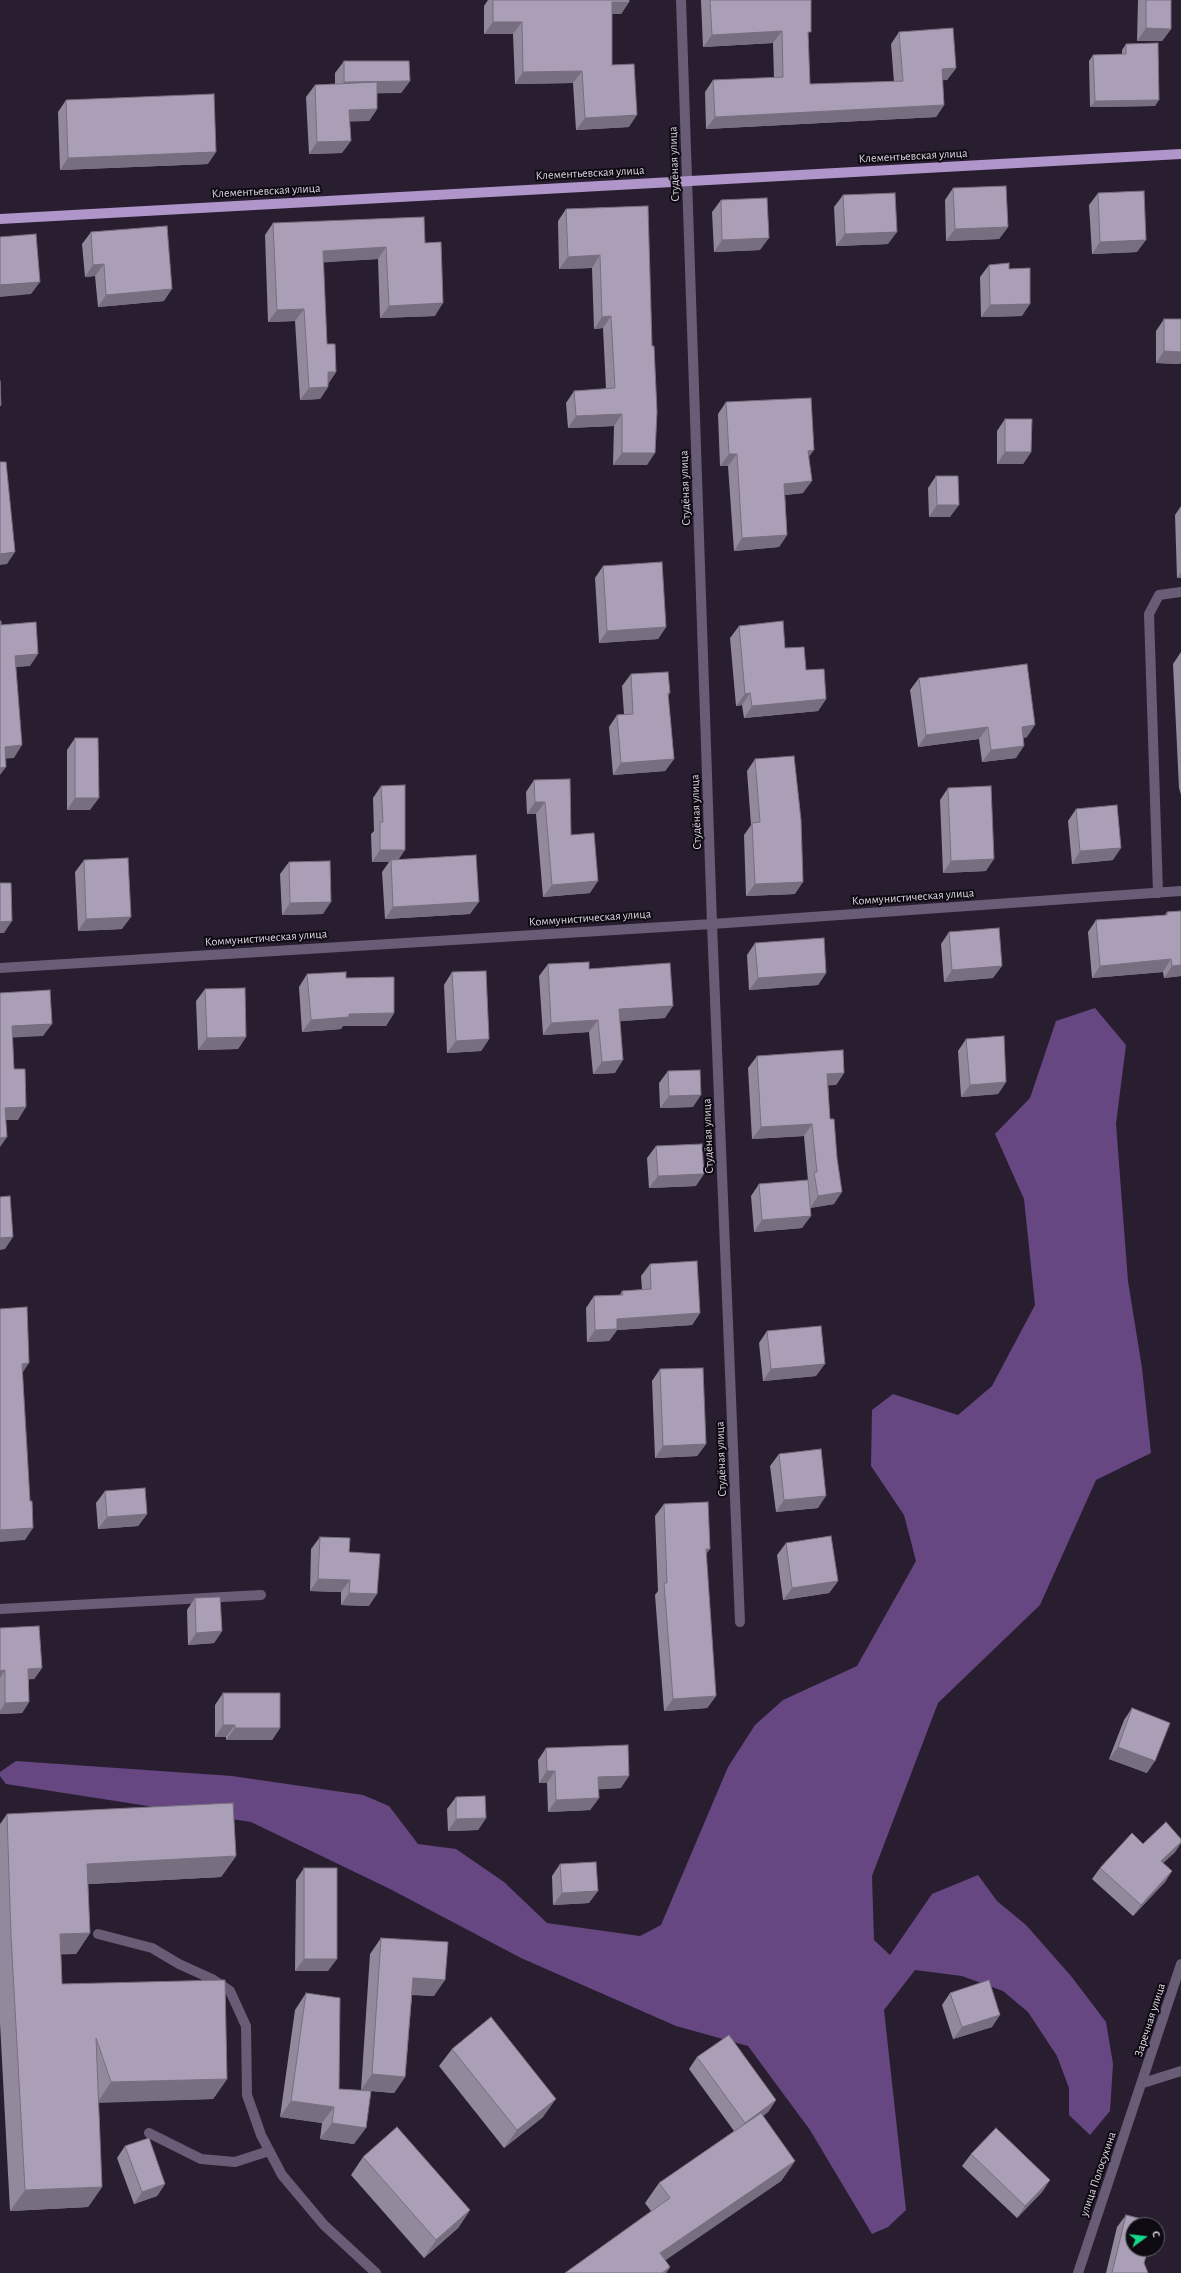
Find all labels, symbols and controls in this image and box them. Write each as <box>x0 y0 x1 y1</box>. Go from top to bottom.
street label: Студёная улица <box>665 126 683 202</box>
street label: Клементьевская улица <box>858 146 968 166</box>
street label: Клементьевская улица <box>535 163 645 183</box>
street label: Клементьевская улица <box>211 181 321 201</box>
street label: Студёная улица <box>676 450 694 526</box>
street label: Студёная улица <box>687 774 705 850</box>
street label: Коммунистическая улица <box>851 886 975 908</box>
street label: Коммунистическая улица <box>528 907 652 929</box>
street label: Коммунистическая улица <box>204 927 328 949</box>
street label: Студёная улица <box>699 1098 717 1174</box>
street label: Студёная улица <box>712 1421 730 1497</box>
street label: Заречная улица <box>1131 1981 1169 2059</box>
street label: улица Полосухина <box>1077 2130 1119 2218</box>
north arrow <box>1125 2217 1165 2257</box>
text: С <box>1150 2230 1162 2238</box>

